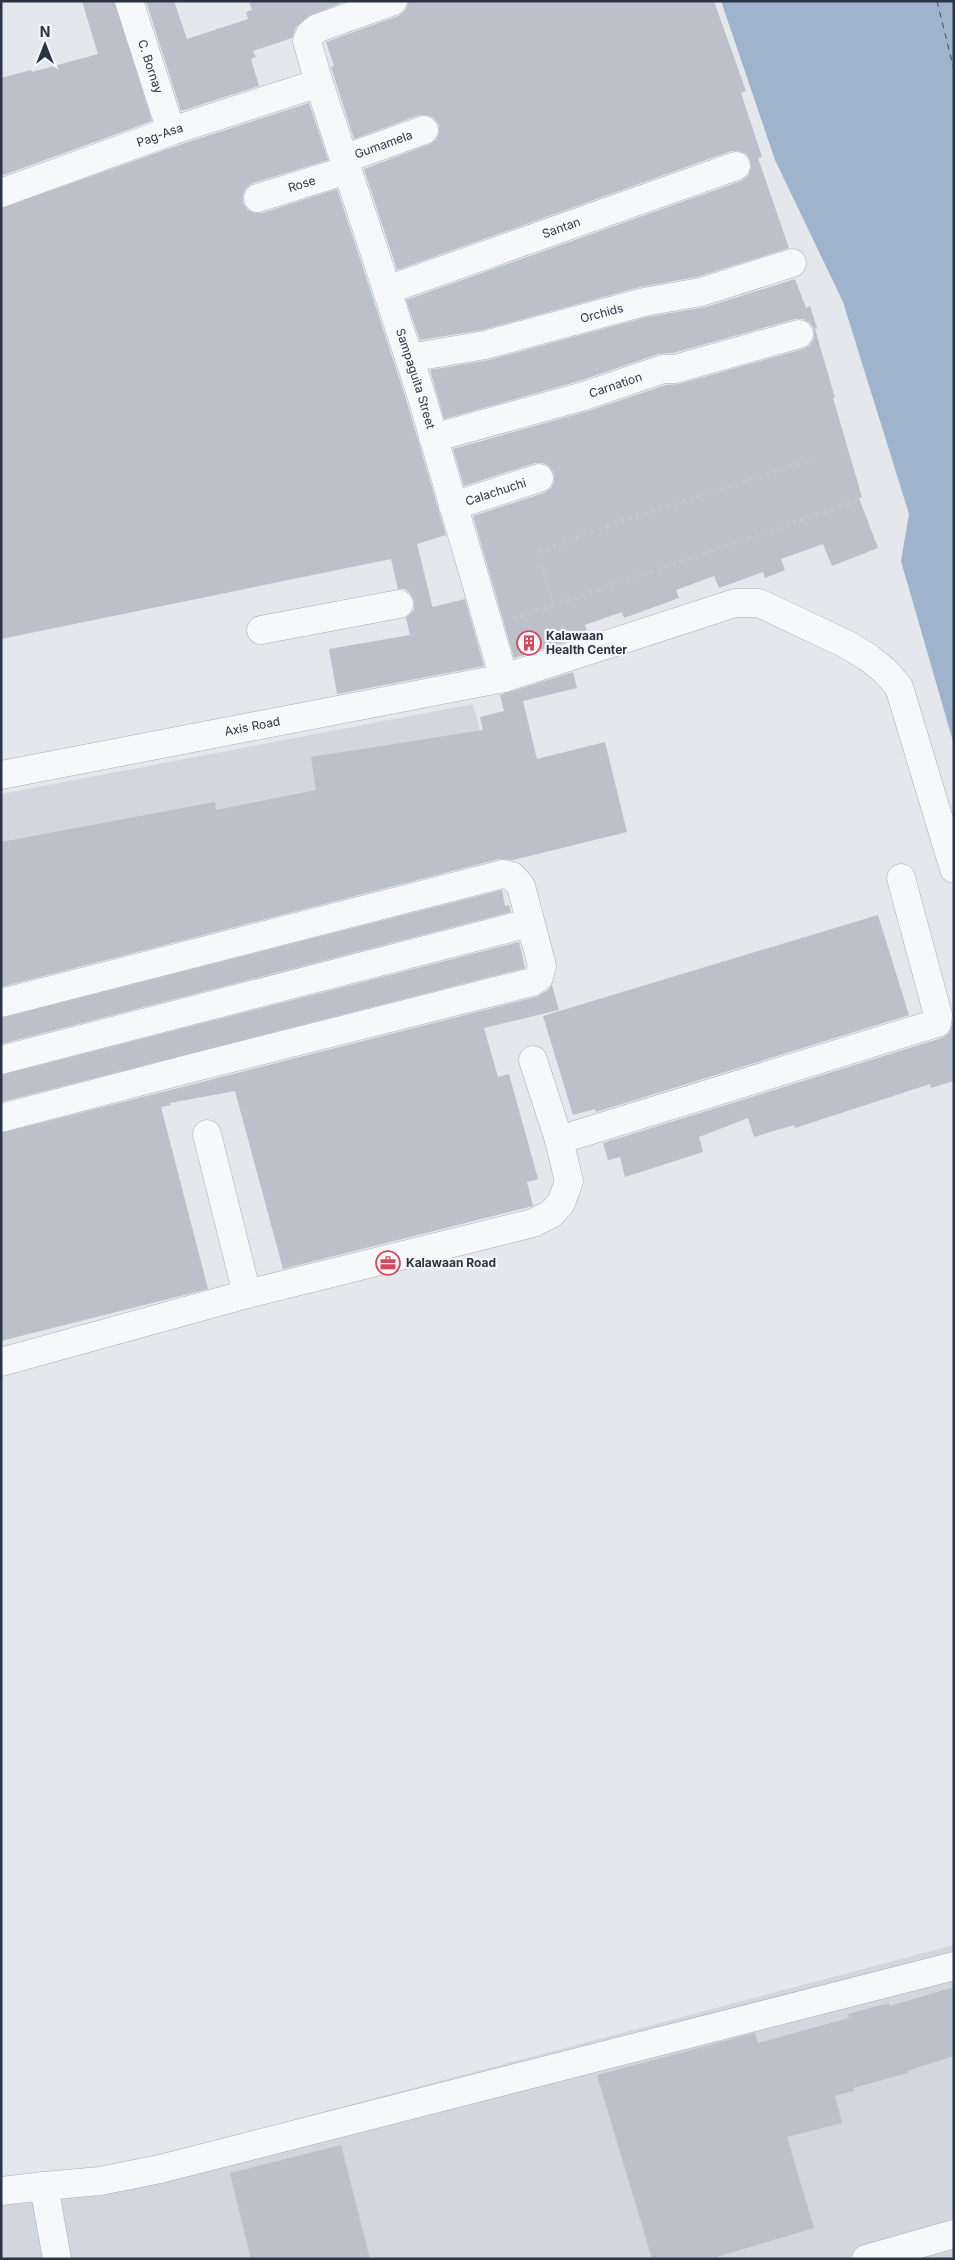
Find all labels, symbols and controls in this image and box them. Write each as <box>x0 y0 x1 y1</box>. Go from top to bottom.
north arrow <box>20 20 70 70</box>
text: N <box>40 23 50 40</box>
street label: C. Bornay <box>135 38 166 96</box>
street label: Pag-Asa <box>134 120 185 150</box>
street label: Gumamela <box>352 127 414 162</box>
street label: Rose <box>286 172 317 195</box>
street label: Santan <box>540 214 582 241</box>
street label: Orchids <box>578 300 625 326</box>
street label: Sampaguita Street <box>393 326 439 431</box>
street label: Carnation <box>587 369 644 401</box>
street label: Calachuchi <box>463 475 528 508</box>
place label: Kalawaan Health Center <box>546 628 627 657</box>
building icon: Kalawaan Health Center <box>516 630 542 656</box>
street label: Axis Road <box>223 713 281 739</box>
office icon: Kalawaan Road <box>375 1250 401 1276</box>
place label: Kalawaan Road <box>406 1255 496 1270</box>

